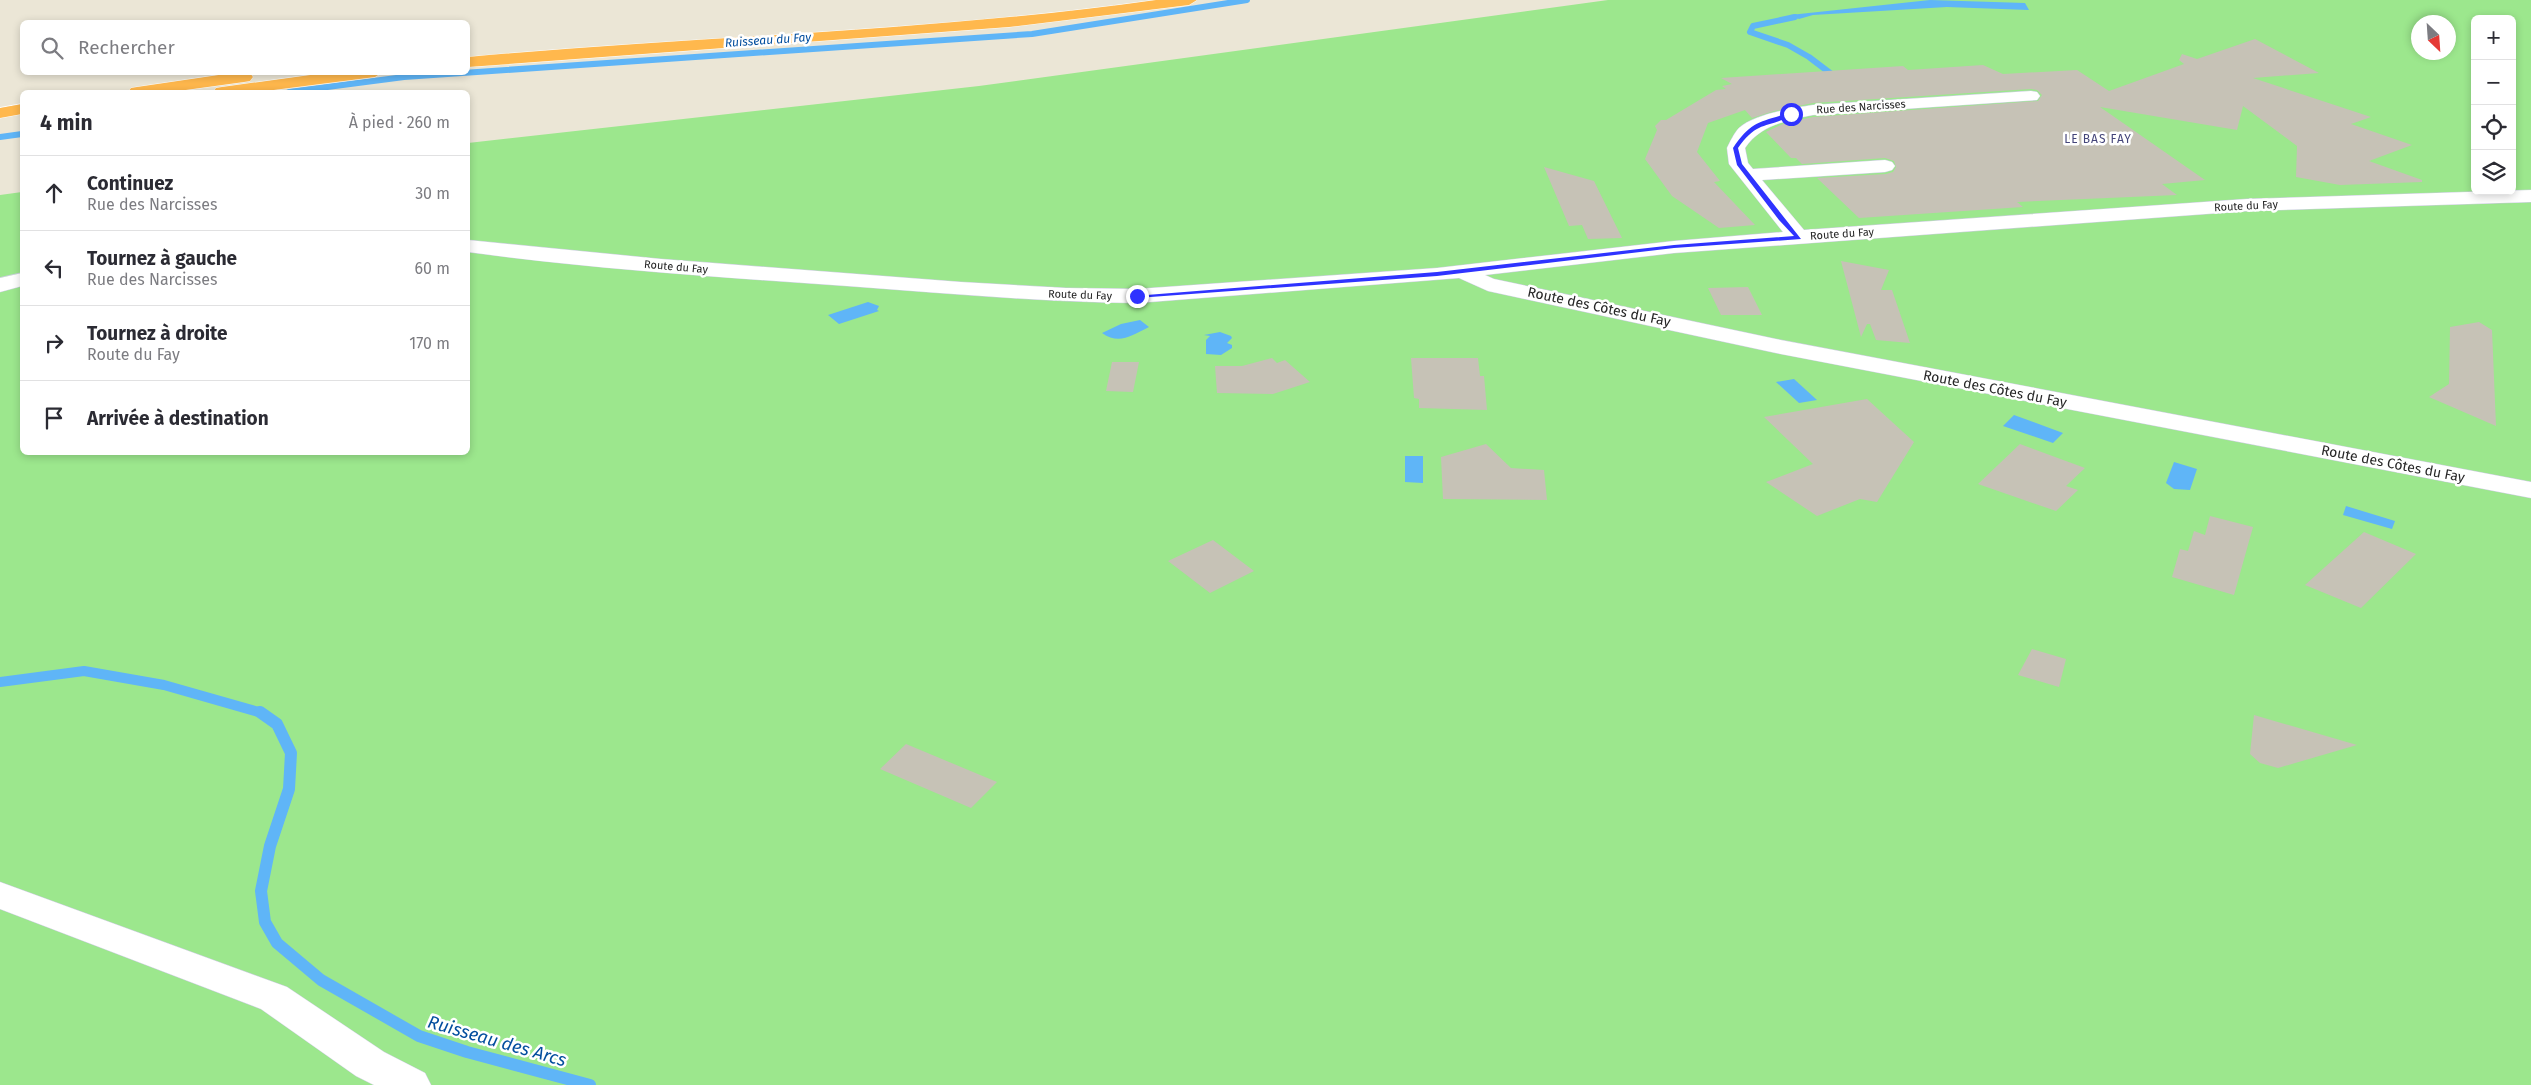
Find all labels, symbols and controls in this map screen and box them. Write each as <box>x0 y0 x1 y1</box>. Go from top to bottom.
north arrow <box>2411 15 2456 60</box>
map controls <box>2471 15 2516 195</box>
button: + <box>2471 15 2516 60</box>
search box <box>20 20 470 75</box>
water label: Ruisseau du Fay <box>724 30 813 50</box>
icon: search <box>38 34 66 62</box>
text: Rechercher <box>78 36 175 59</box>
button: − <box>2471 60 2516 105</box>
street label: Rue des Narcisses <box>1816 97 1906 117</box>
route start <box>1780 103 1803 126</box>
button: locate <box>2471 105 2516 150</box>
text: 4 min <box>40 110 93 136</box>
text: À pied · 260 m <box>349 113 450 132</box>
district label: LE BAS FAY <box>2064 132 2132 146</box>
button: layers <box>2471 150 2516 195</box>
text: Continuez <box>87 172 173 195</box>
icon: ahead <box>40 179 68 207</box>
text: 30 m <box>415 184 450 203</box>
text: Rue des Narcisses <box>87 195 217 214</box>
street label: Route du Fay <box>2214 198 2279 214</box>
street label: Route du Fay <box>1810 225 1875 243</box>
text: Tournez à gauche <box>87 247 237 270</box>
icon: left <box>40 254 68 282</box>
street label: Route du Fay <box>644 258 709 276</box>
text: 60 m <box>415 259 450 278</box>
text: Rue des Narcisses <box>87 270 217 289</box>
street label: Route des Côtes du Fay <box>1526 284 1672 331</box>
route end <box>1126 285 1149 308</box>
street label: Route du Fay <box>1048 287 1113 303</box>
text: Tournez à droite <box>87 322 228 345</box>
icon: right <box>40 329 68 357</box>
text: 170 m <box>409 334 450 353</box>
text: Route du Fay <box>87 345 180 364</box>
street label: Route des Côtes du Fay <box>1922 367 2068 411</box>
icon: arrive <box>40 404 68 432</box>
text: Arrivée à destination <box>87 407 269 430</box>
street label: Route des Côtes du Fay <box>2320 442 2466 486</box>
water label: Ruisseau des Arcs <box>425 1011 569 1071</box>

